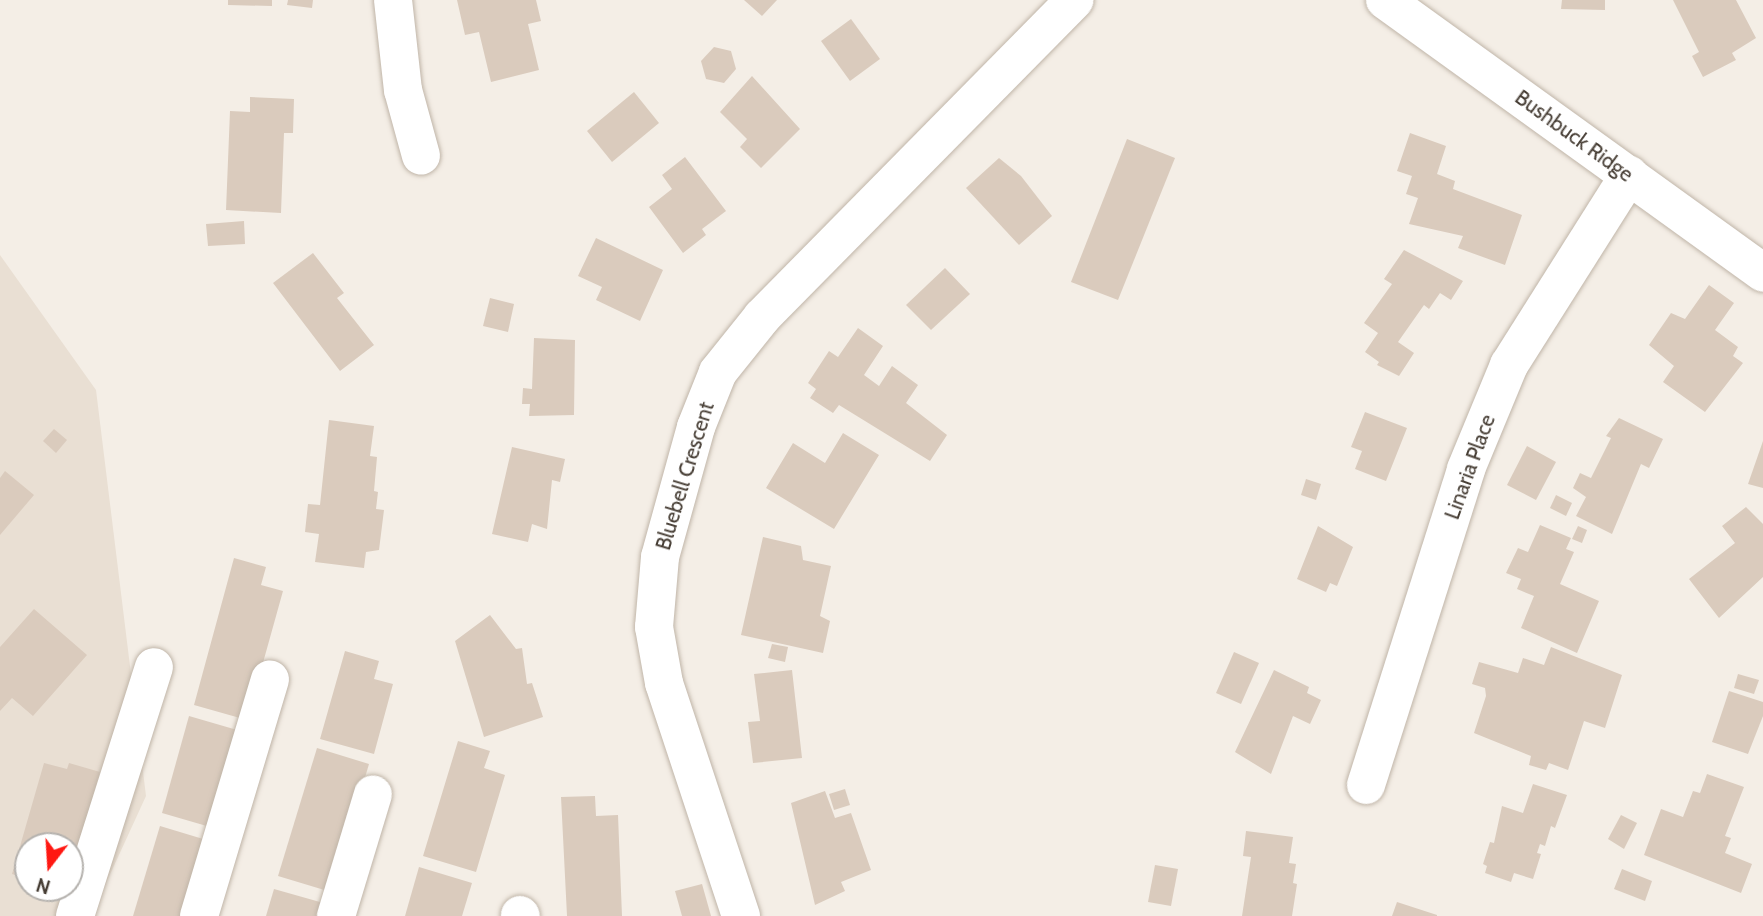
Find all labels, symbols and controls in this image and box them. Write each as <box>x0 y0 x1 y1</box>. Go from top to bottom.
street label: Bushbuck Ridge <box>1510 85 1638 187</box>
street label: Bluebell Crescent <box>651 399 719 553</box>
street label: Linaria Place <box>1439 411 1501 523</box>
north arrow <box>14 832 84 902</box>
text: N <box>34 873 53 899</box>

